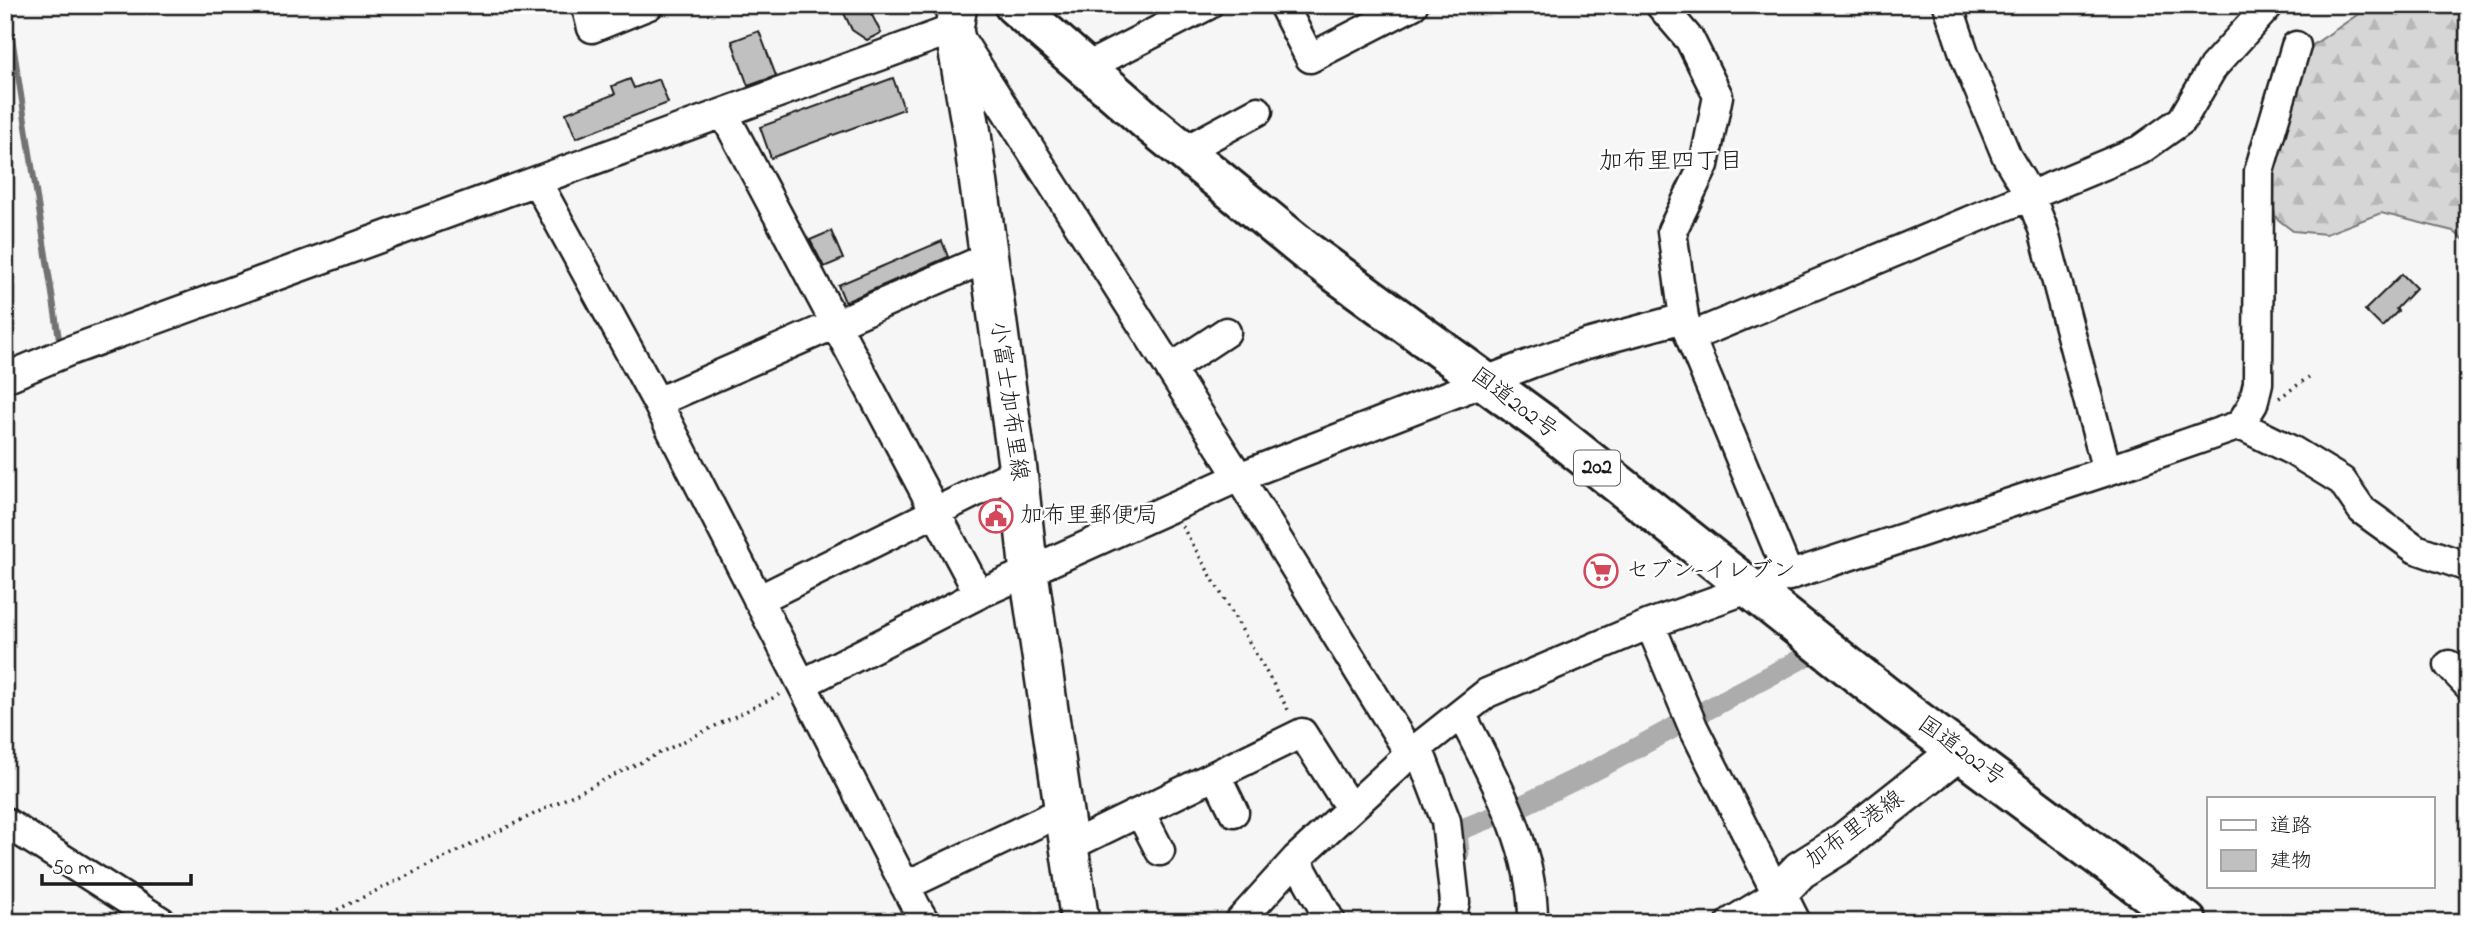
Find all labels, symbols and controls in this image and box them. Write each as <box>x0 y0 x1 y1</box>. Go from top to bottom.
district label: 加布里四丁目 <box>1599 145 1743 180</box>
street label: 小富士加布里線 <box>980 319 1036 483</box>
street label: 国道202号 <box>1463 360 1565 448</box>
road number: 202 <box>1574 450 1620 486</box>
public building icon: 加布里郵便局 <box>977 497 1015 535</box>
place label: 加布里郵便局 <box>1020 500 1158 533</box>
supermarket icon: セブン-イレブン <box>1582 552 1620 590</box>
place label: セブン-イレブン <box>1626 555 1796 588</box>
street label: 国道202号 <box>1910 709 2012 795</box>
street label: 加布里港線 <box>1799 783 1911 877</box>
legend <box>2207 797 2434 888</box>
text: 道路 <box>2270 812 2312 842</box>
scale bar <box>42 843 191 887</box>
text: 建物 <box>2270 847 2312 877</box>
text: 50 m <box>52 854 95 884</box>

